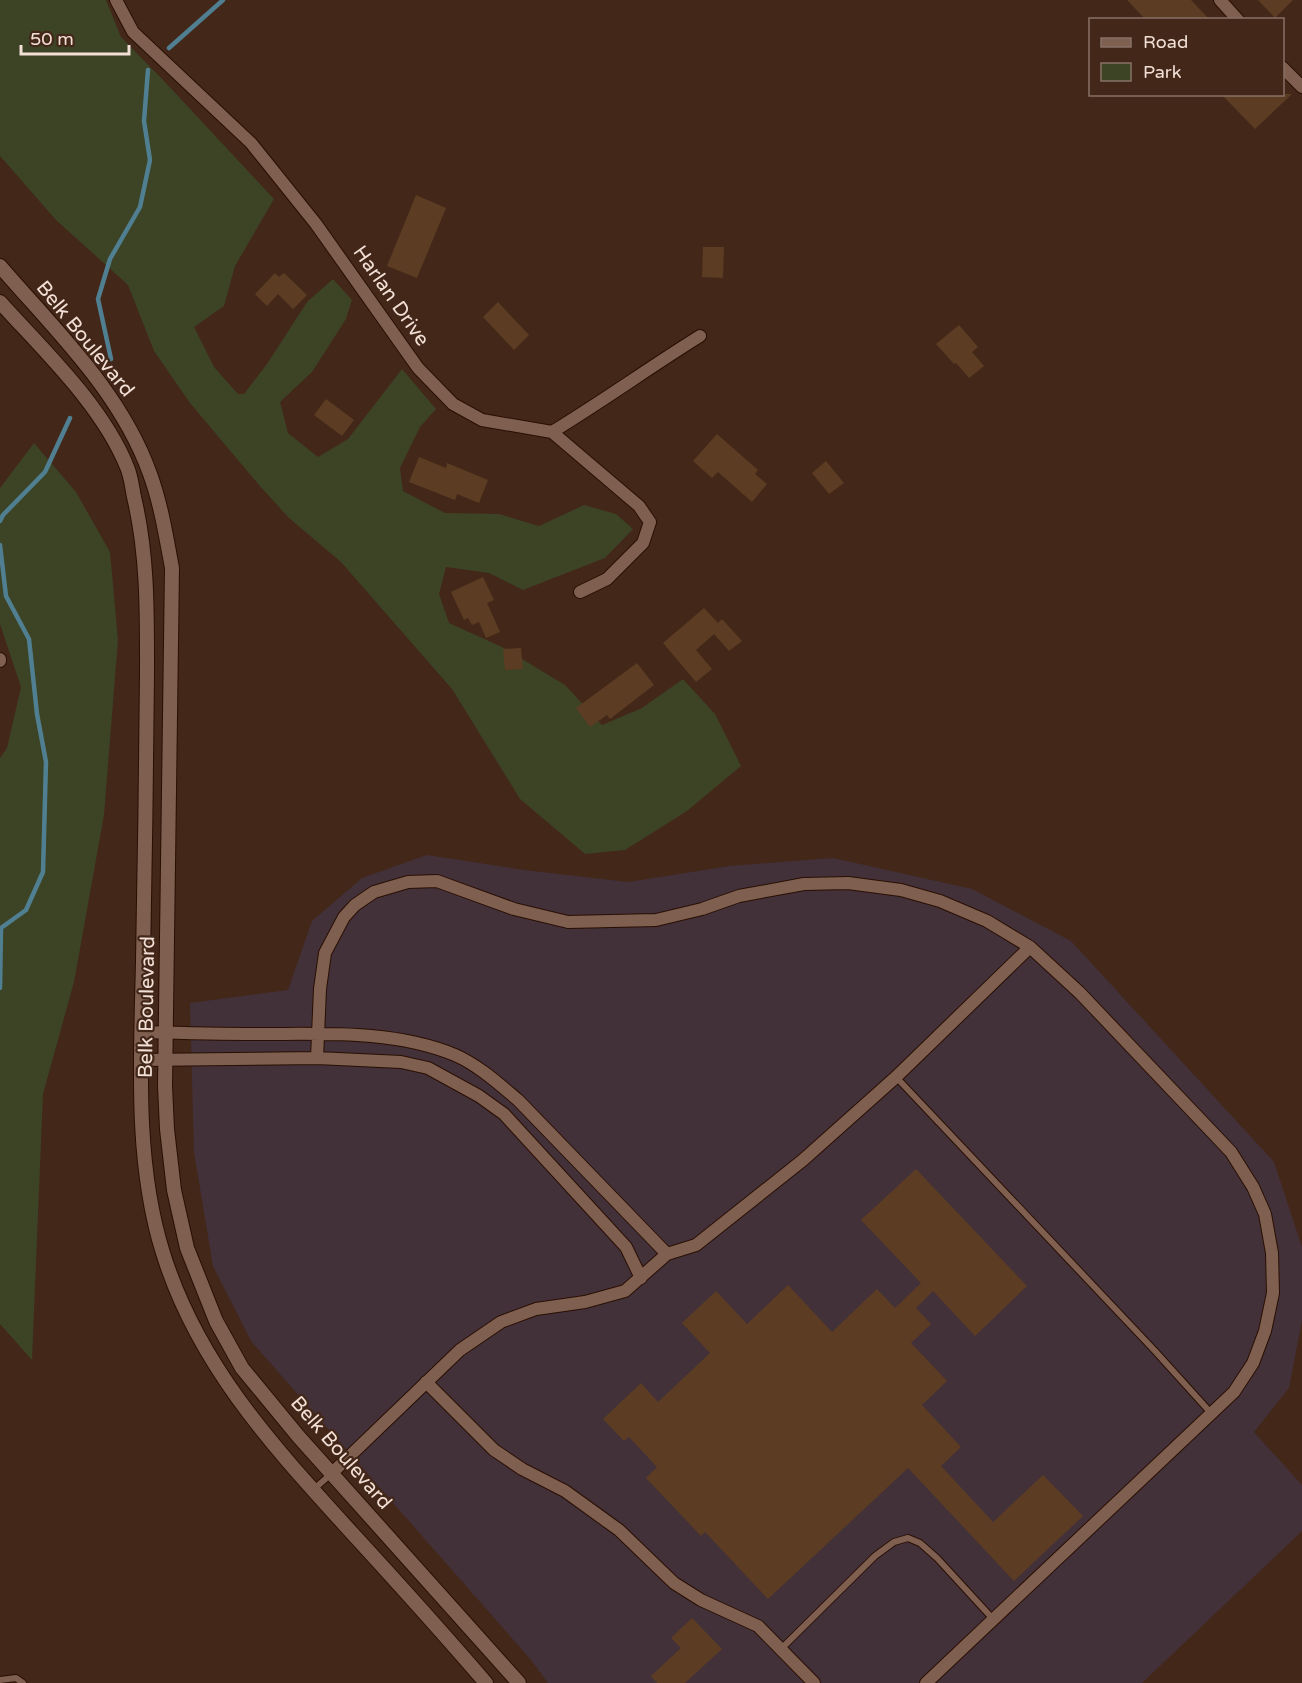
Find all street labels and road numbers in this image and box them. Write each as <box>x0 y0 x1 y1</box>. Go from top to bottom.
street label: Harlan Drive <box>348 241 434 351</box>
street label: Belk Boulevard <box>31 276 139 402</box>
street label: Belk Boulevard <box>134 936 160 1078</box>
street label: Belk Boulevard <box>285 1391 397 1515</box>

